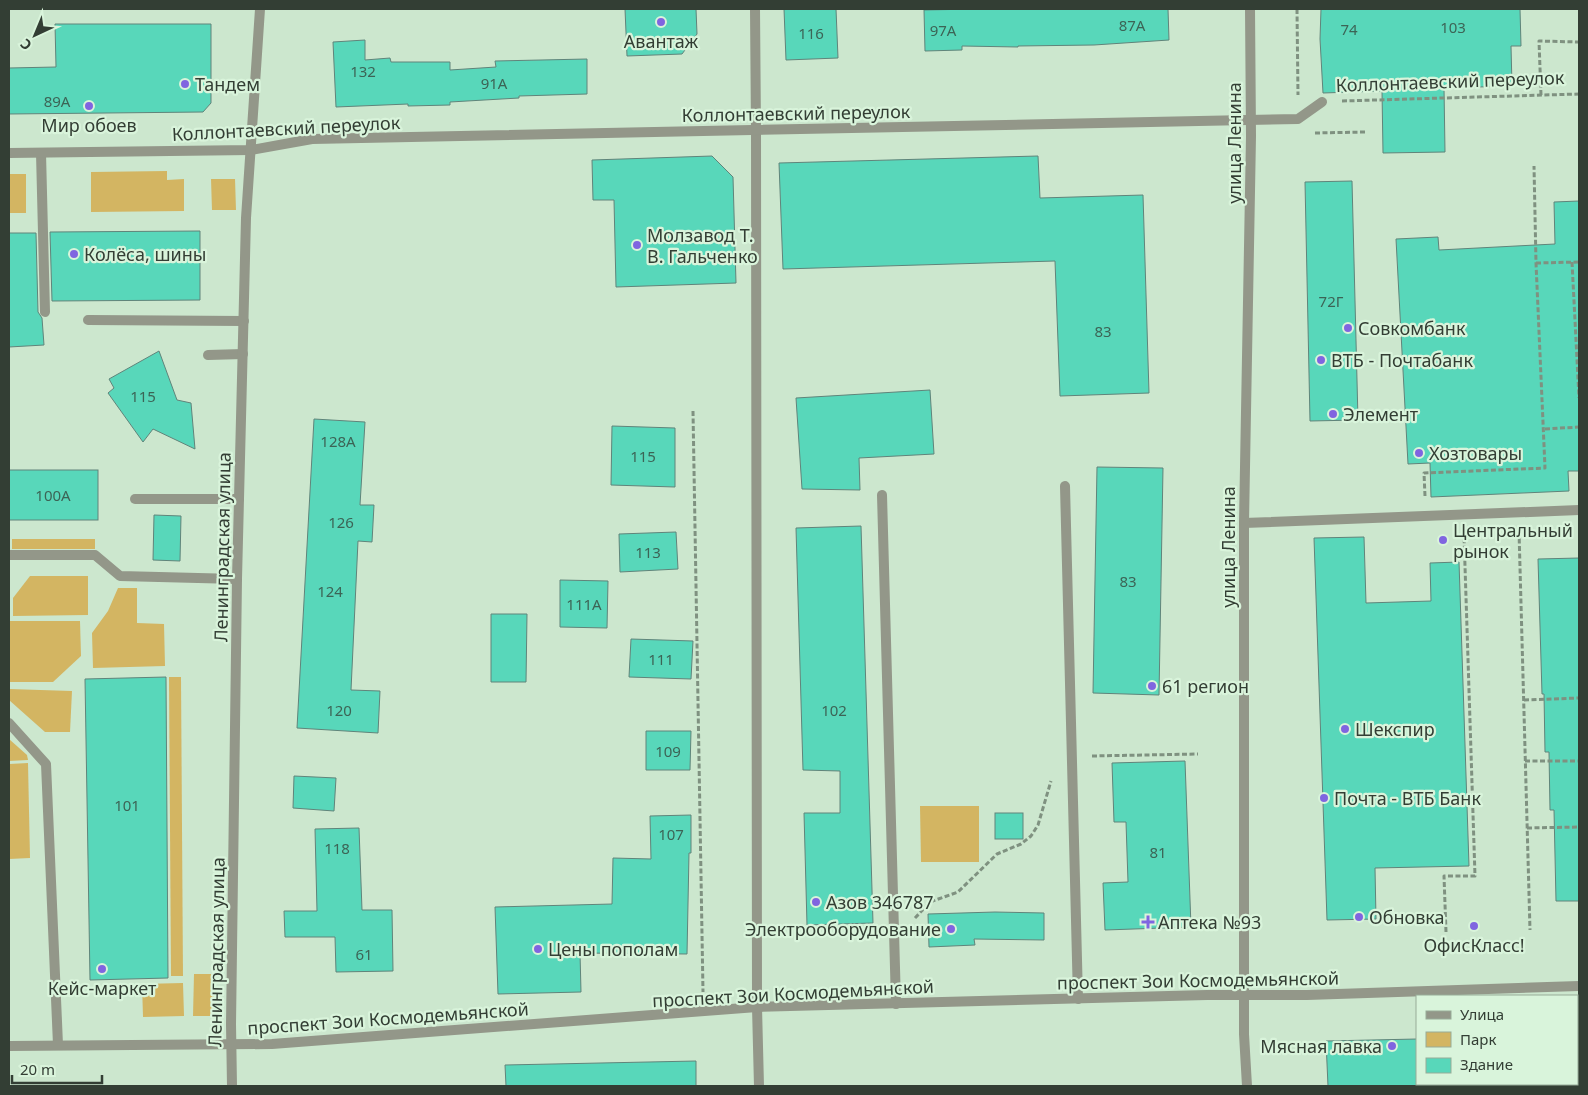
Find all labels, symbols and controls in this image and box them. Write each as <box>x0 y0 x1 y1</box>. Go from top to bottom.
north arrow <box>10 10 60 60</box>
house number: 87А <box>1119 15 1146 35</box>
marker: Авантаж <box>655 16 667 28</box>
house number: 103 <box>1440 17 1466 37</box>
house number: 74 <box>1340 19 1358 39</box>
house number: 97А <box>930 20 957 40</box>
house number: 116 <box>798 23 824 43</box>
place label: Авантаж <box>624 29 699 53</box>
text: С <box>16 35 35 55</box>
house number: 132 <box>350 61 376 81</box>
street label: Коллонтаевский переулок <box>1335 65 1565 97</box>
place label: Тандем <box>195 72 260 96</box>
house number: 91А <box>481 73 508 93</box>
marker: Тандем <box>179 78 191 90</box>
street label: улица Ленина <box>1222 82 1246 204</box>
house number: 89А <box>44 91 71 111</box>
street label: Коллонтаевский переулок <box>682 99 911 127</box>
marker: Мир обоев <box>83 100 95 112</box>
street label: Коллонтаевский переулок <box>171 110 401 146</box>
place label: Мир обоев <box>41 113 137 137</box>
place label: Молзавод Т. В. Гальченко <box>647 223 758 268</box>
marker: Молзавод Т. В. Гальченко <box>631 239 643 251</box>
place label: Колёса, шины <box>84 242 206 266</box>
marker: Колёса, шины <box>68 248 80 260</box>
house number: 72Г <box>1319 291 1344 311</box>
place label: Совкомбанк <box>1358 316 1466 340</box>
house number: 83 <box>1094 321 1112 341</box>
marker: Совкомбанк <box>1342 322 1354 334</box>
place label: ВТБ - Почтабанк <box>1331 348 1473 372</box>
marker: ВТБ - Почтабанк <box>1315 354 1327 366</box>
house number: 115 <box>130 386 156 406</box>
place label: Элемент <box>1343 402 1419 426</box>
marker: Элемент <box>1327 408 1339 420</box>
house number: 128А <box>320 431 356 451</box>
place label: Хозтовары <box>1429 441 1522 465</box>
house number: 115 <box>630 446 656 466</box>
marker: Хозтовары <box>1413 447 1425 459</box>
street label: Ленинградская улица <box>208 452 236 642</box>
house number: 100А <box>35 485 71 505</box>
street label: улица Ленина <box>1216 486 1240 608</box>
house number: 126 <box>328 512 354 532</box>
place label: Центральный рынок <box>1453 518 1573 563</box>
marker: Центральный рынок <box>1437 534 1449 546</box>
house number: 113 <box>635 542 661 562</box>
house number: 83 <box>1119 571 1137 591</box>
house number: 124 <box>317 581 343 601</box>
house number: 111А <box>566 594 602 614</box>
house number: 111 <box>648 649 674 669</box>
place label: 61 регион <box>1162 674 1249 698</box>
marker: 61 регион <box>1146 680 1158 692</box>
house number: 120 <box>326 700 352 720</box>
house number: 102 <box>821 700 847 720</box>
place label: Шекспир <box>1355 717 1435 741</box>
marker: Шекспир <box>1339 723 1351 735</box>
house number: 109 <box>655 741 681 761</box>
place label: Почта - ВТБ Банк <box>1334 786 1481 810</box>
marker: Почта - ВТБ Банк <box>1318 792 1330 804</box>
house number: 101 <box>114 795 140 815</box>
house number: 107 <box>658 824 684 844</box>
house number: 118 <box>324 838 350 858</box>
house number: 81 <box>1149 842 1167 862</box>
street label: Ленинградская улица <box>202 857 230 1047</box>
place label: Азов 346787 <box>826 890 934 914</box>
marker: Азов 346787 <box>810 896 822 908</box>
place label: Обновка <box>1369 905 1445 929</box>
place label: Аптека №93 <box>1158 910 1261 934</box>
marker: Обновка <box>1353 911 1365 923</box>
marker: Аптека №93 <box>1142 916 1154 928</box>
place label: Электрооборудование <box>745 917 941 941</box>
marker: ОфисКласс! <box>1468 920 1480 932</box>
marker: Электрооборудование <box>945 923 957 935</box>
place label: ОфисКласс! <box>1423 933 1525 957</box>
place label: Цены пополам <box>548 937 678 961</box>
marker: Цены пополам <box>532 943 544 955</box>
house number: 61 <box>355 944 373 964</box>
marker: Кейс-маркет <box>96 963 108 975</box>
street label: проспект Зои Космодемьянской <box>1057 966 1339 994</box>
street label: проспект Зои Космодемьянской <box>652 974 934 1012</box>
place label: Кейс-маркет <box>48 976 157 1000</box>
legend <box>1416 995 1578 1085</box>
street label: проспект Зои Космодемьянской <box>246 996 530 1040</box>
text: Улица <box>1460 1004 1504 1024</box>
text: Парк <box>1460 1029 1496 1049</box>
place label: Мясная лавка <box>1260 1034 1382 1058</box>
marker: Мясная лавка <box>1386 1040 1398 1052</box>
scale bar <box>12 1052 102 1084</box>
text: Здание <box>1460 1054 1513 1074</box>
text: 20 m <box>20 1059 55 1079</box>

